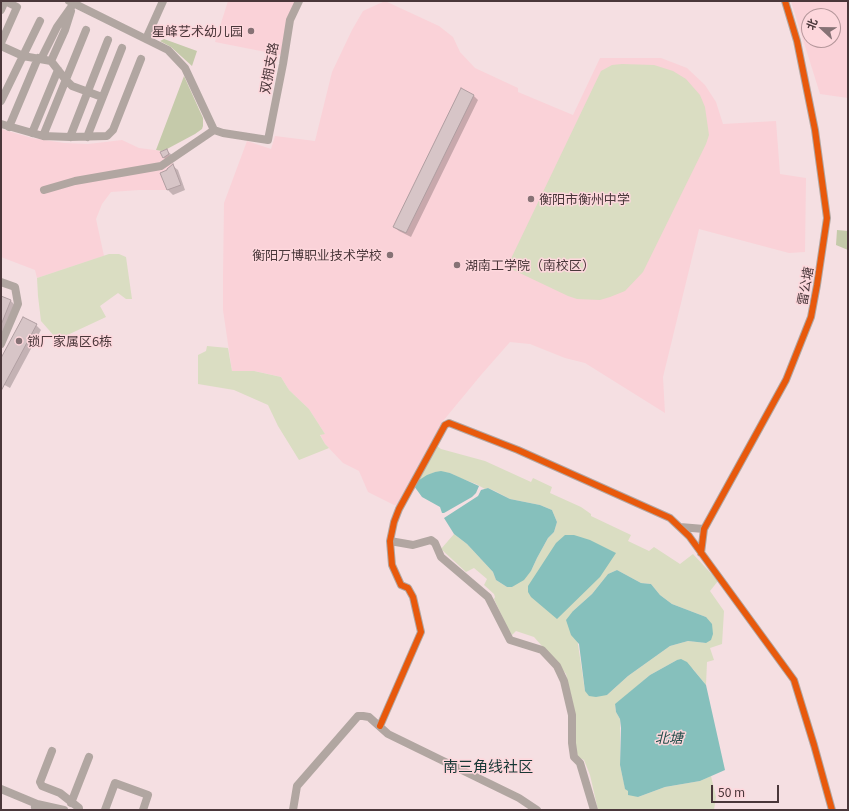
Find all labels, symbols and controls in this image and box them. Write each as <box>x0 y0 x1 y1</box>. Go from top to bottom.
north arrow <box>801 8 841 48</box>
text: 北 <box>801 16 820 32</box>
place label: 星峰艺术幼儿园 <box>152 23 243 39</box>
marker: 星峰艺术幼儿园 <box>246 26 256 36</box>
street label: 双拥支路 <box>257 41 281 95</box>
place label: 衡阳市衡州中学 <box>539 191 630 207</box>
marker: 衡阳市衡州中学 <box>526 194 536 204</box>
place label: 衡阳万博职业技术学校 <box>252 247 382 263</box>
marker: 衡阳万博职业技术学校 <box>385 250 395 260</box>
place label: 湖南工学院（南校区） <box>465 257 595 273</box>
marker: 湖南工学院（南校区） <box>452 260 462 270</box>
street label: 雷公塘 <box>794 265 816 307</box>
place label: 锁厂家属区6栋 <box>27 333 112 349</box>
marker: 锁厂家属区6栋 <box>14 336 24 346</box>
water label: 北塘 <box>655 730 683 746</box>
district label: 南三角线社区 <box>443 757 533 775</box>
scale bar <box>713 777 781 803</box>
text: 50 m <box>718 783 745 800</box>

